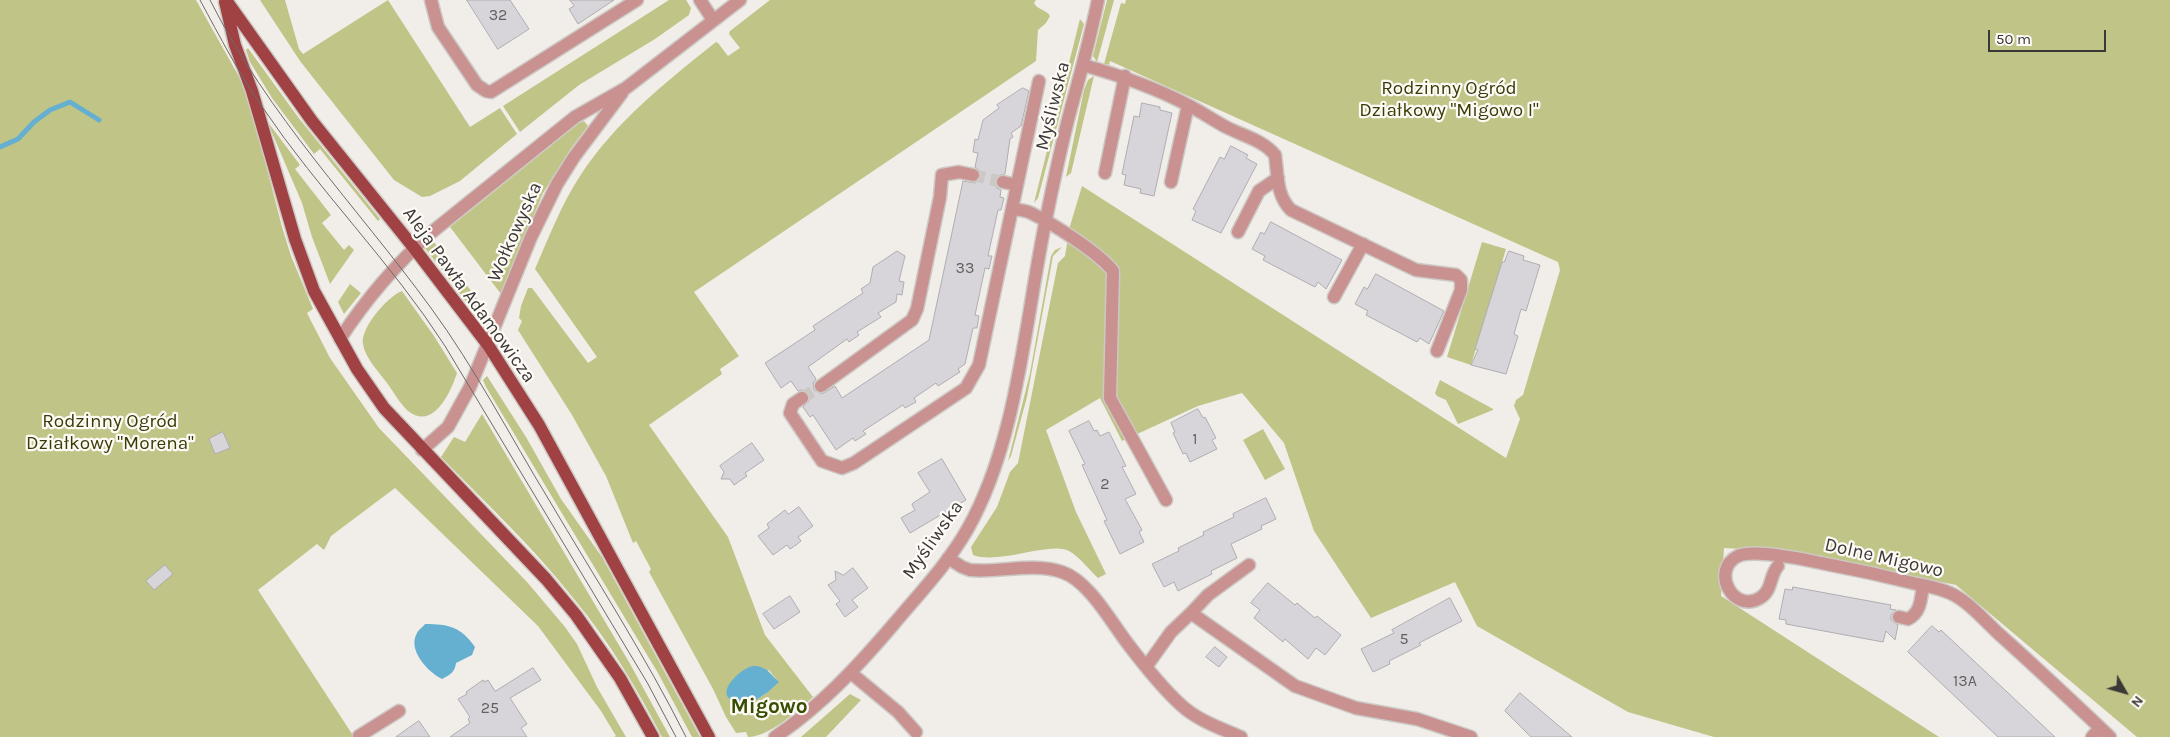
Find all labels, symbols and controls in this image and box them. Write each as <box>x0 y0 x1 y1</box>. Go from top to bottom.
house number: 32 <box>489 5 507 25</box>
scale bar <box>1990 20 2108 52</box>
text: 50 m <box>1996 30 2031 48</box>
street label: Myśliwska <box>1031 59 1075 153</box>
park label: Rodzinny Ogród Działkowy "Migowo I" <box>1359 78 1539 122</box>
street label: Wołkowyska <box>483 179 547 285</box>
street label: Aleja Pawła Adamowicza <box>398 203 540 387</box>
house number: 33 <box>956 258 974 278</box>
park label: Rodzinny Ogród Działkowy "Morena" <box>26 411 194 455</box>
house number: 1 <box>1192 429 1198 449</box>
house number: 2 <box>1100 474 1110 494</box>
street label: Myśliwska <box>898 496 968 584</box>
street label: Dolne Migowo <box>1822 533 1946 583</box>
house number: 5 <box>1399 629 1409 649</box>
north arrow <box>2100 667 2150 717</box>
house number: 13A <box>1953 671 1977 691</box>
text: N <box>2127 692 2147 711</box>
district label: Migowo <box>730 694 808 720</box>
house number: 25 <box>481 698 499 718</box>

